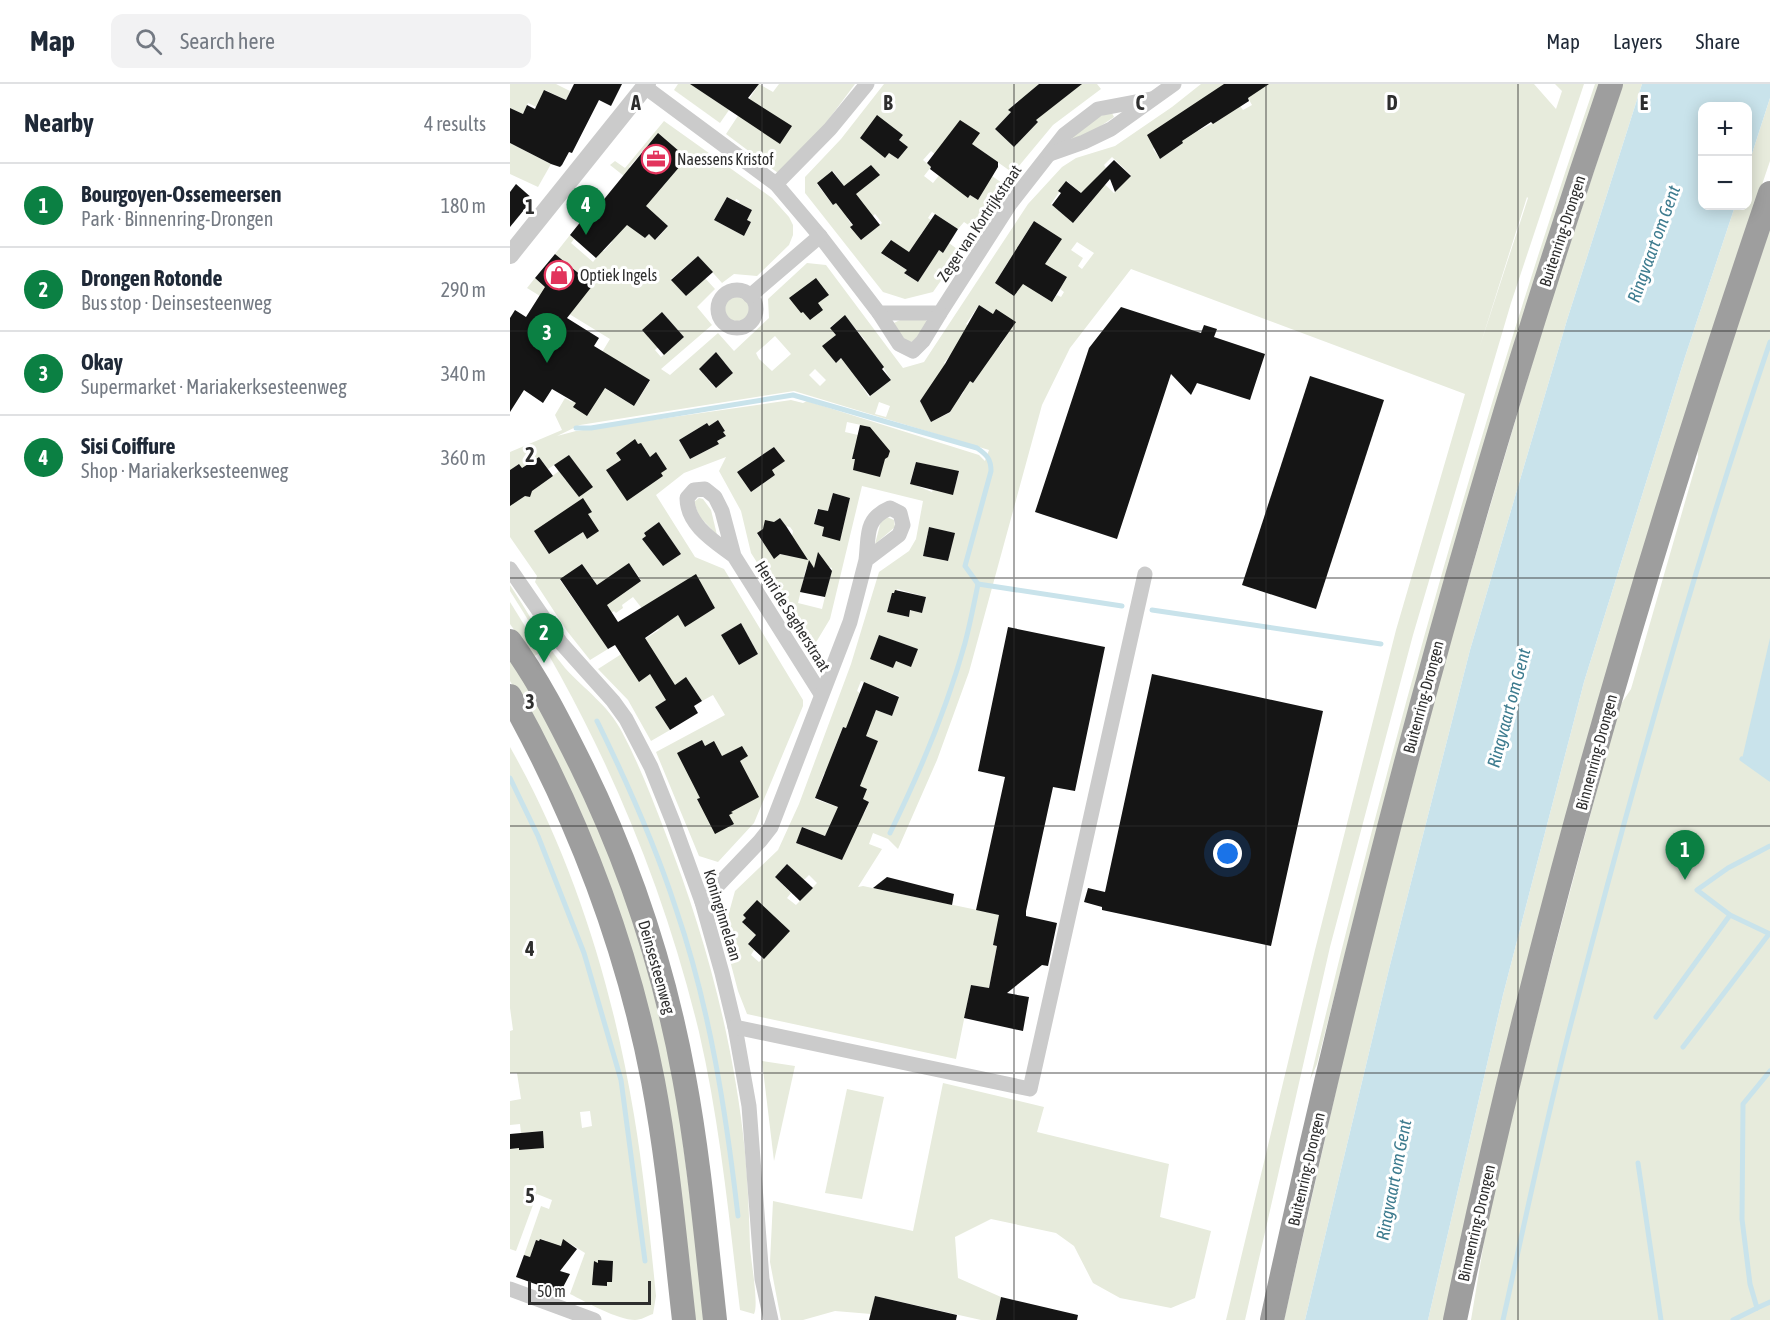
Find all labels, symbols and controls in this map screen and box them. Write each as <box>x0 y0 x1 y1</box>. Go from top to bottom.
search box <box>111 14 531 68</box>
text: Map <box>30 25 75 57</box>
icon: search <box>132 25 165 58</box>
text: Search here <box>180 28 275 54</box>
text: Map <box>1546 29 1580 53</box>
text: Layers <box>1613 29 1663 53</box>
text: Share <box>1696 29 1740 53</box>
text: A <box>630 91 641 114</box>
text: B <box>883 91 893 114</box>
text: C <box>1136 91 1145 114</box>
text: D <box>1386 91 1398 114</box>
text: E <box>1640 91 1649 114</box>
map controls <box>1698 102 1752 210</box>
button: + <box>1698 102 1752 156</box>
text: Nearby <box>24 108 94 138</box>
text: 4 results <box>424 112 486 135</box>
office icon: Naessens Kristof <box>640 143 672 175</box>
place label: Naessens Kristof <box>677 150 774 168</box>
button: − <box>1698 156 1752 210</box>
street label: Zeger van Kortrijkstraat <box>933 161 1026 285</box>
street label: Buitenring-Drongen <box>1536 173 1589 289</box>
text: Bourgoyen-Ossemeersen <box>81 181 281 207</box>
water label: Ringvaart om Gent <box>1623 182 1685 305</box>
pin: 4 <box>566 186 606 235</box>
text: 1 <box>39 194 48 217</box>
text: 180 m <box>441 194 486 217</box>
text: 1 <box>525 195 535 218</box>
text: Park · Binnenring-Drongen <box>81 207 273 230</box>
shop icon: Optiek Ingels <box>543 259 575 291</box>
text: Drongen Rotonde <box>81 265 222 291</box>
place label: Optiek Ingels <box>580 266 658 285</box>
text: 2 <box>39 278 48 301</box>
text: 290 m <box>441 278 486 301</box>
text: Bus stop · Deinsesteenweg <box>81 291 272 314</box>
pin: 3 <box>528 314 567 363</box>
text: Okay <box>81 349 123 375</box>
text: 3 <box>39 362 48 385</box>
text: 340 m <box>441 362 486 385</box>
text: Supermarket · Mariakerksesteenweg <box>81 375 347 398</box>
text: Sisi Coiffure <box>81 433 175 459</box>
text: 2 <box>525 443 535 466</box>
text: 4 <box>39 446 48 469</box>
text: 360 m <box>441 446 486 469</box>
text: Shop · Mariakerksesteenweg <box>81 459 288 482</box>
street label: Henri de Sagherstraat <box>751 557 834 675</box>
pin: 2 <box>525 614 564 663</box>
street label: Buitenring-Drongen <box>1399 639 1448 756</box>
water label: Ringvaart om Gent <box>1483 645 1535 770</box>
text: 3 <box>525 690 535 713</box>
street label: Binnenring-Drongen <box>1572 692 1621 812</box>
pin: 1 <box>1666 830 1704 880</box>
your location <box>1213 839 1242 868</box>
street label: Koninginnelaan <box>700 867 745 963</box>
street label: Deinsesteenweg <box>634 918 679 1016</box>
text: 4 <box>524 937 535 960</box>
street label: Buitenring-Drongen <box>1284 1110 1329 1228</box>
water label: Ringvaart om Gent <box>1372 1117 1416 1242</box>
street label: Binnenring-Drongen <box>1454 1163 1499 1283</box>
text: 5 <box>525 1184 535 1207</box>
scale bar <box>528 1278 651 1306</box>
text: 50 m <box>537 1282 566 1300</box>

